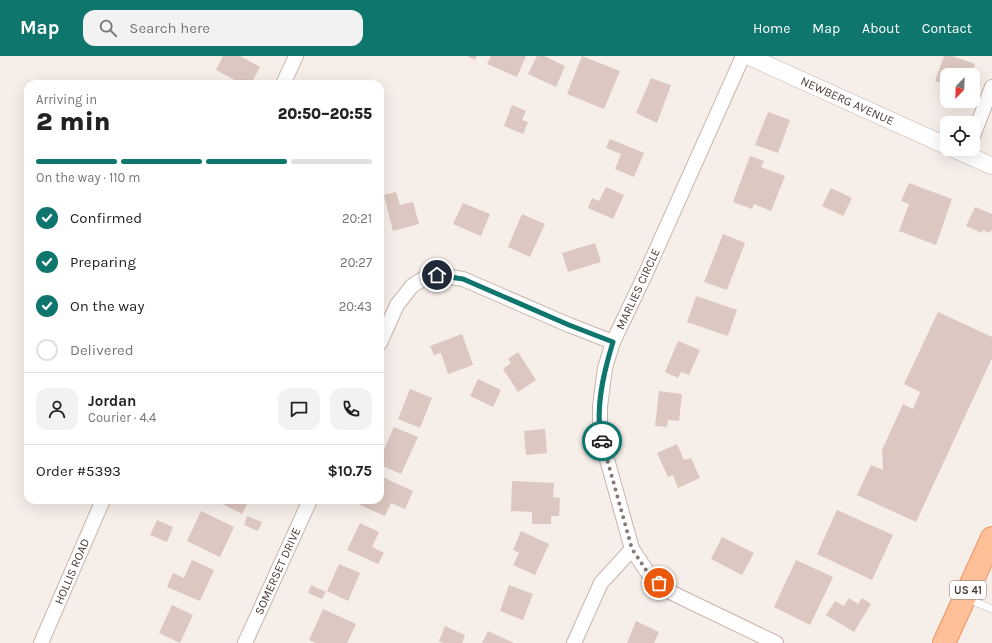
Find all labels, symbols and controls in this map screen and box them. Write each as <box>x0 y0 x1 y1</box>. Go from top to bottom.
search box <box>83 10 363 46</box>
text: Map <box>20 17 59 39</box>
icon: search <box>97 17 119 39</box>
text: Search here <box>129 19 210 37</box>
text: Home <box>753 20 790 37</box>
text: Map <box>812 20 840 37</box>
text: About <box>862 20 900 37</box>
text: Contact <box>922 20 972 37</box>
north arrow <box>940 68 980 108</box>
map controls <box>940 68 980 156</box>
street label: NEWBERG AVENUE <box>799 74 896 128</box>
text: Arriving in <box>36 92 97 107</box>
text: 20:50–20:55 <box>278 105 372 123</box>
text: 2 min <box>36 106 111 137</box>
button: locate <box>940 116 980 156</box>
text: On the way · 110 m <box>36 170 141 185</box>
icon: check <box>36 207 58 229</box>
text: Confirmed <box>70 209 142 227</box>
text: 20:21 <box>342 211 372 226</box>
street label: MARLIES CIRCLE <box>613 246 663 332</box>
icon: check <box>36 251 58 273</box>
text: Preparing <box>70 253 136 271</box>
text: 20:27 <box>340 255 372 270</box>
pin <box>420 258 454 292</box>
icon: home <box>426 264 448 286</box>
icon: check <box>36 295 58 317</box>
text: On the way <box>70 297 144 315</box>
text: 20:43 <box>339 299 372 314</box>
text: Delivered <box>70 341 134 359</box>
button: person <box>36 388 78 430</box>
button: chat <box>278 388 320 430</box>
button: phone <box>330 388 372 430</box>
text: Jordan <box>88 392 136 410</box>
text: Courier · 4.4 <box>88 410 156 425</box>
courier <box>582 421 622 461</box>
icon: car <box>591 430 613 452</box>
text: Order #5393 <box>36 462 121 480</box>
text: $10.75 <box>327 462 372 480</box>
street label: SOMERSET DRIVE <box>252 525 304 617</box>
street label: HOLLIS ROAD <box>52 536 92 607</box>
pin <box>642 566 676 600</box>
icon: bag <box>648 572 670 594</box>
road number: US 41 <box>950 581 986 599</box>

